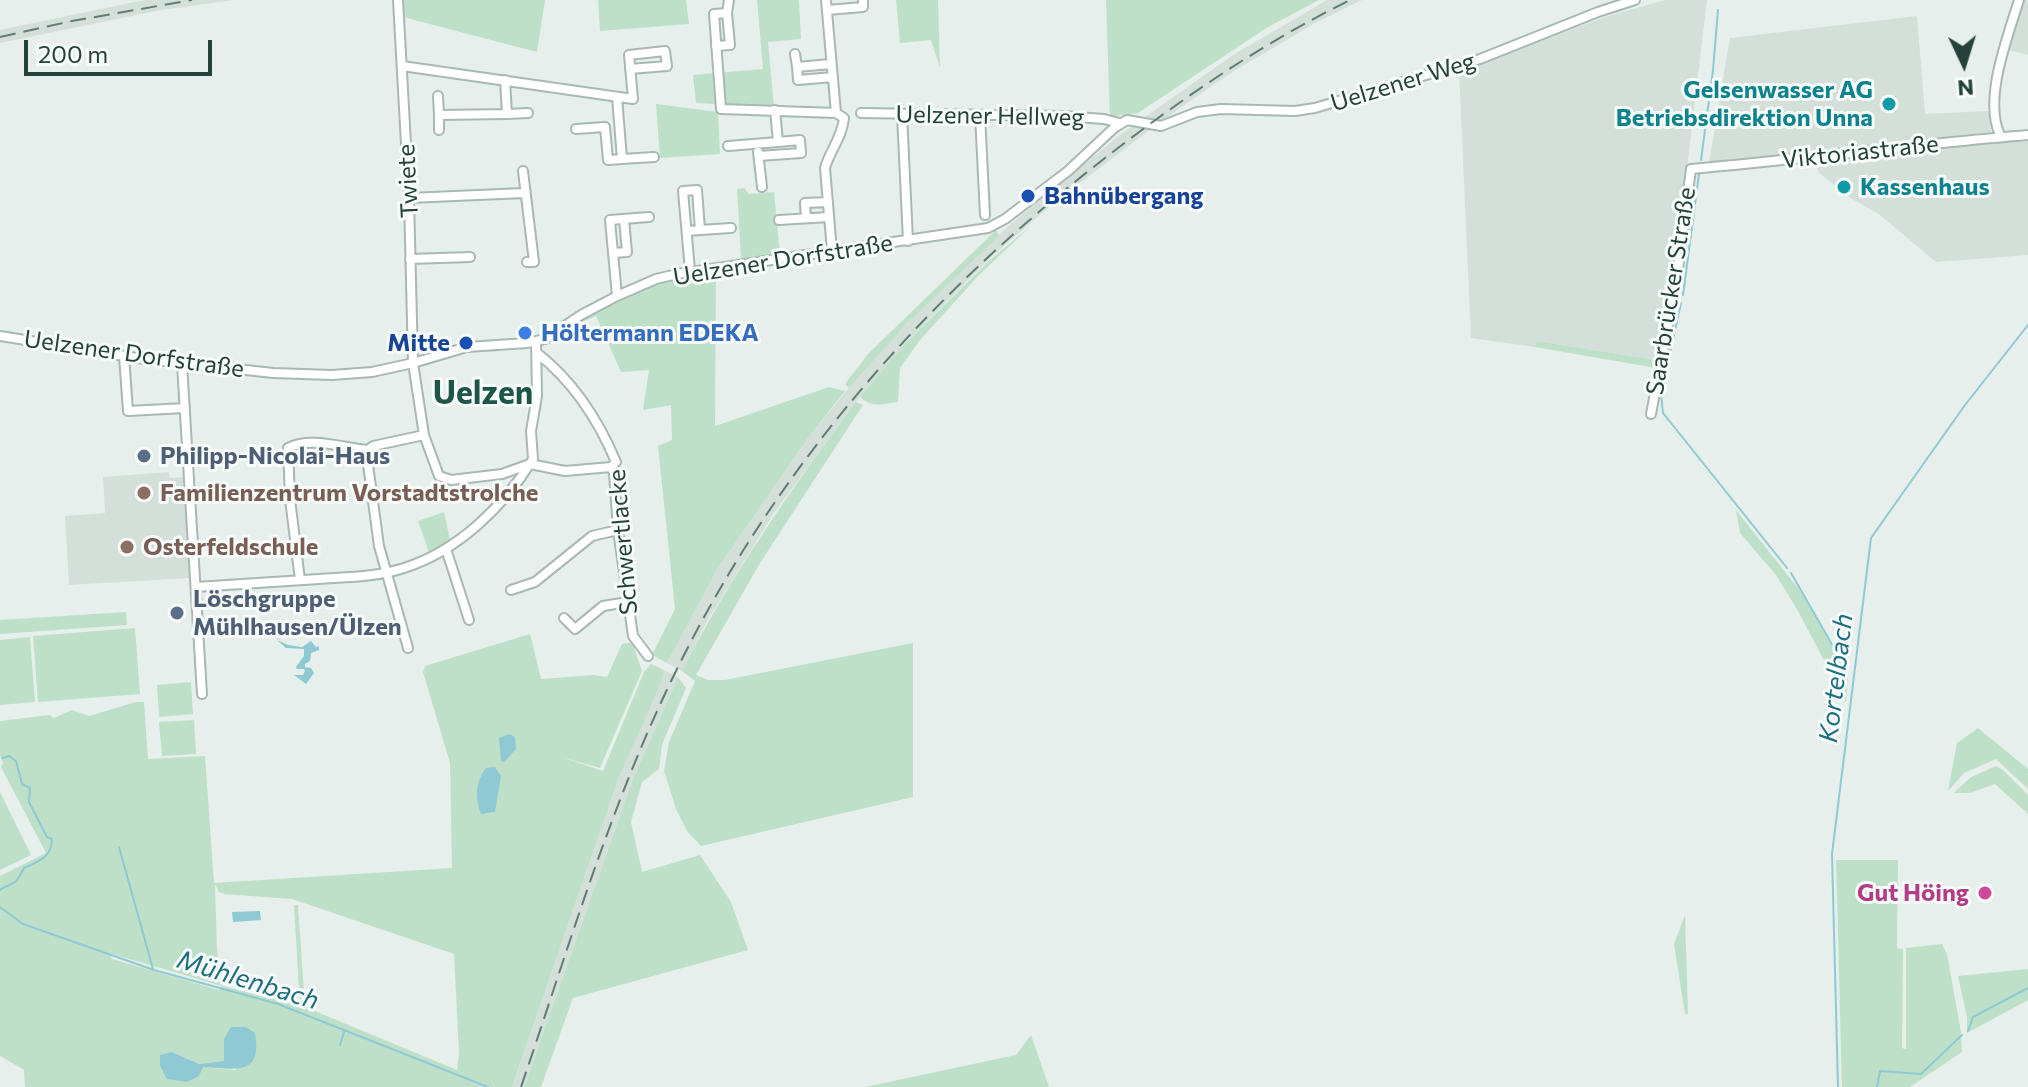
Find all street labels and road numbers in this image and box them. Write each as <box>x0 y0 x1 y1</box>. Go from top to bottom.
street label: Uelzener Weg <box>1327 46 1479 118</box>
street label: Uelzener Hellweg <box>895 100 1085 132</box>
street label: Viktoriastraße <box>1780 129 1940 175</box>
street label: Twiete <box>392 143 424 219</box>
street label: Saarbrücker Straße <box>1640 185 1702 397</box>
street label: Uelzener Dorfstraße <box>671 228 895 292</box>
street label: Uelzener Dorfstraße <box>22 324 246 384</box>
street label: Schwertlacke <box>602 468 644 616</box>

